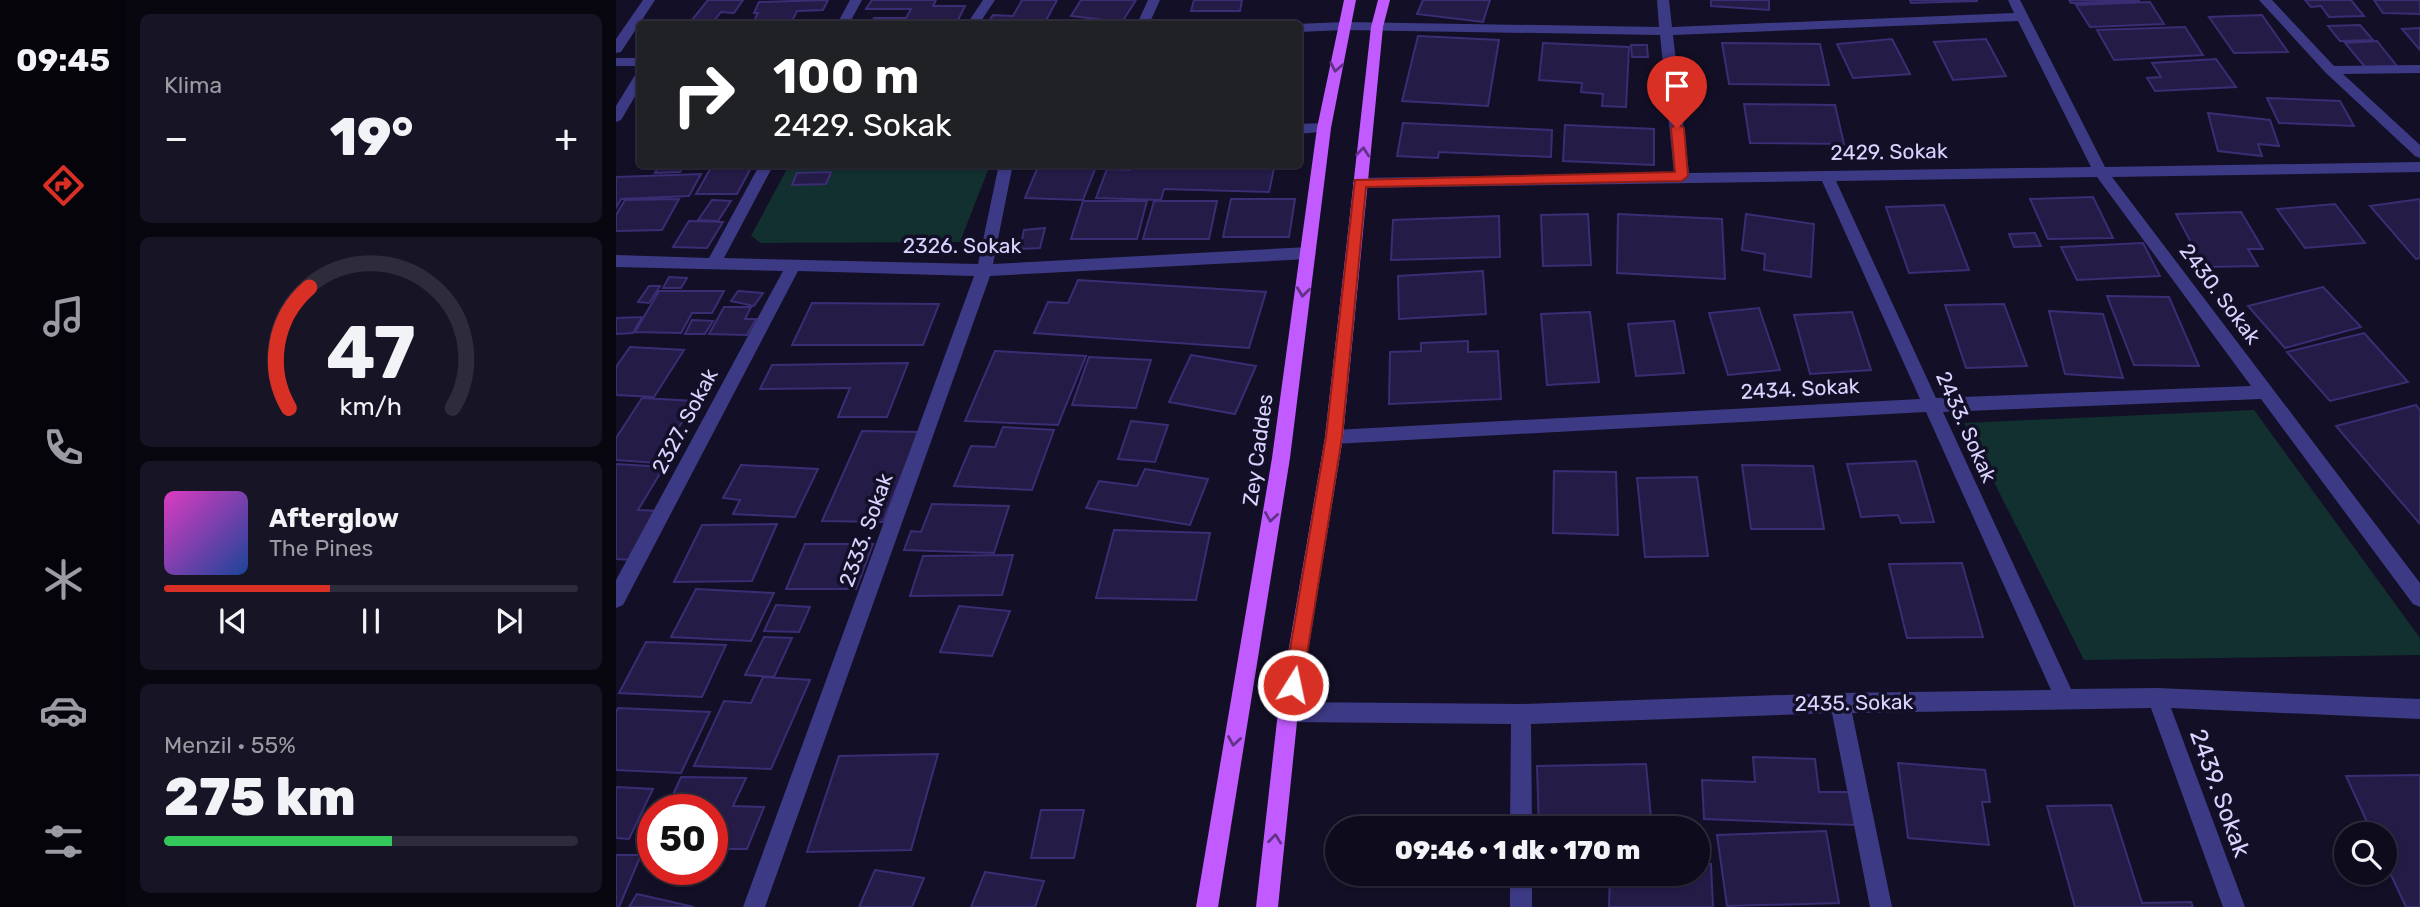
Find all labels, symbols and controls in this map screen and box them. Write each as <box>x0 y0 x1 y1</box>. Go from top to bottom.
text: 09:45 <box>16 41 110 79</box>
text: 100 m <box>773 47 919 105</box>
icon: right <box>658 49 749 140</box>
pin <box>1647 56 1707 128</box>
one-way arrow <box>1329 61 1344 73</box>
icon: arrive <box>1658 67 1696 105</box>
text: Klima <box>164 71 222 99</box>
text: 19° <box>330 106 413 168</box>
text: 2429. Sokak <box>773 106 952 144</box>
text: − <box>164 115 189 161</box>
text: + <box>554 115 578 161</box>
street label: 2429. Sokak <box>1830 138 1948 165</box>
one-way arrow <box>1355 146 1370 157</box>
icon: directions <box>39 161 88 210</box>
street label: 2326. Sokak <box>903 233 1021 258</box>
street label: 2430. Sokak <box>2174 238 2266 349</box>
one-way arrow <box>1295 286 1310 297</box>
icon: music <box>39 292 88 341</box>
text: 47 <box>326 310 416 396</box>
street label: 2327. Sokak <box>646 364 723 478</box>
street label: 2433. Sokak <box>1931 367 2002 486</box>
street label: 2434. Sokak <box>1740 373 1860 404</box>
text: km/h <box>340 392 402 421</box>
street label: Zey Caddes <box>1237 392 1278 508</box>
icon: phone <box>39 423 88 472</box>
street label: 2333. Sokak <box>833 470 898 590</box>
text: Afterglow <box>269 503 399 534</box>
one-way arrow <box>1264 511 1279 523</box>
text: The Pines <box>269 534 373 562</box>
icon: climate <box>39 555 88 604</box>
icon: previous <box>214 602 252 640</box>
icon: pause <box>352 602 390 640</box>
icon: next <box>490 602 528 640</box>
position arrow <box>1256 648 1330 722</box>
icon: car <box>39 686 88 735</box>
street label: 2435. Sokak <box>1794 689 1914 716</box>
street label: 2439. Sokak <box>2184 725 2256 861</box>
text: Menzil · 55% <box>164 731 296 759</box>
one-way arrow <box>1227 735 1242 747</box>
text: 275 km <box>164 766 356 828</box>
speed limit sign: 50 <box>637 794 728 885</box>
icon: filters <box>39 817 88 866</box>
map controls <box>2334 822 2397 885</box>
button: search <box>2334 822 2397 885</box>
one-way arrow <box>1267 833 1282 845</box>
text: 09:46 · 1 dk · 170 m <box>1395 835 1640 866</box>

